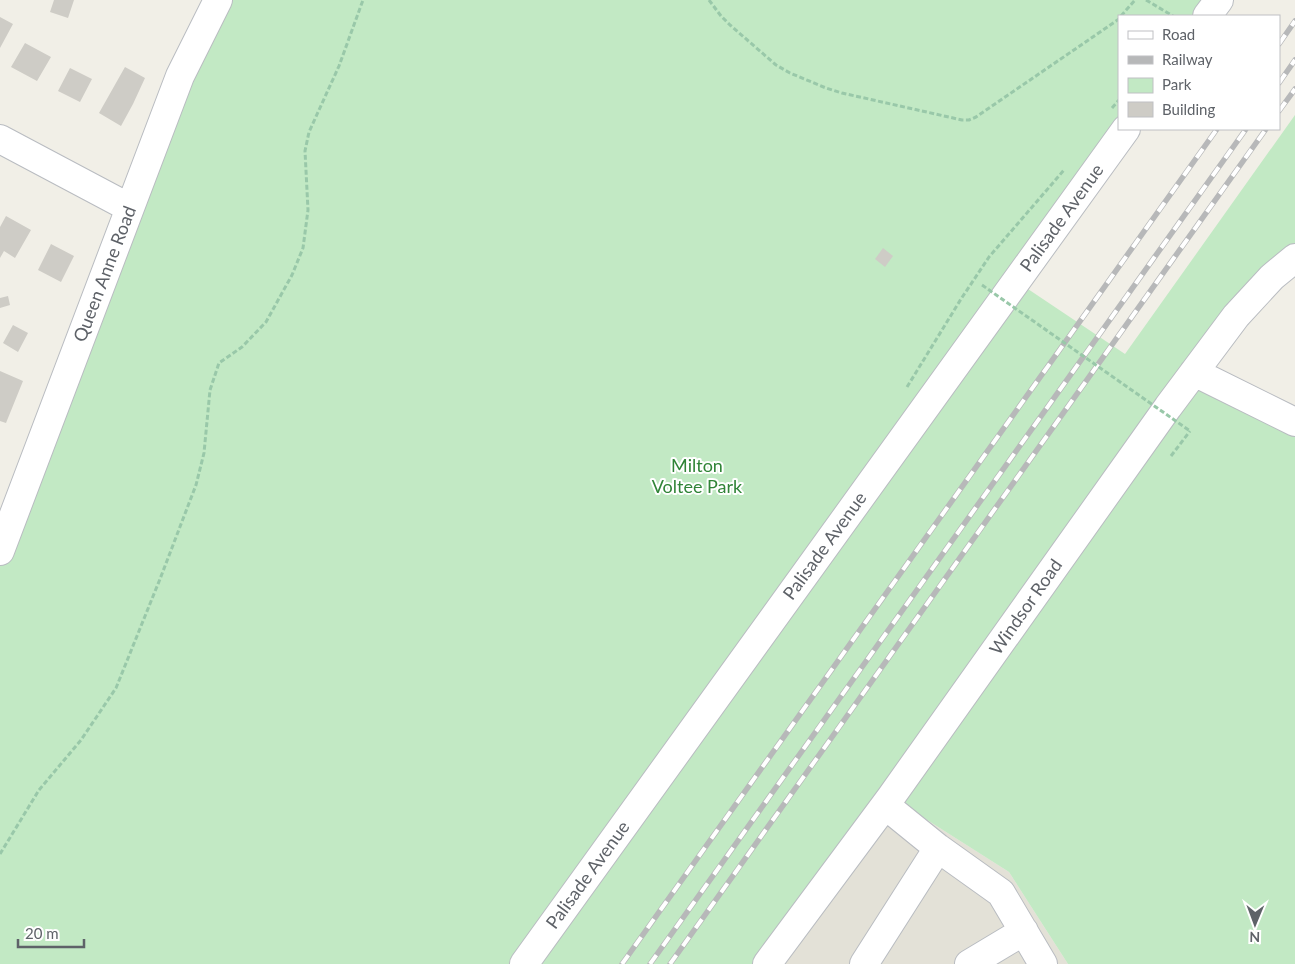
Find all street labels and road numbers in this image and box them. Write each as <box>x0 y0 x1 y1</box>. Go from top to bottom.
street label: Palisade Avenue <box>1015 159 1108 276</box>
street label: Queen Anne Road <box>68 203 140 345</box>
street label: Palisade Avenue <box>778 487 871 604</box>
street label: Windsor Road <box>984 554 1066 658</box>
street label: Palisade Avenue <box>541 816 634 933</box>

